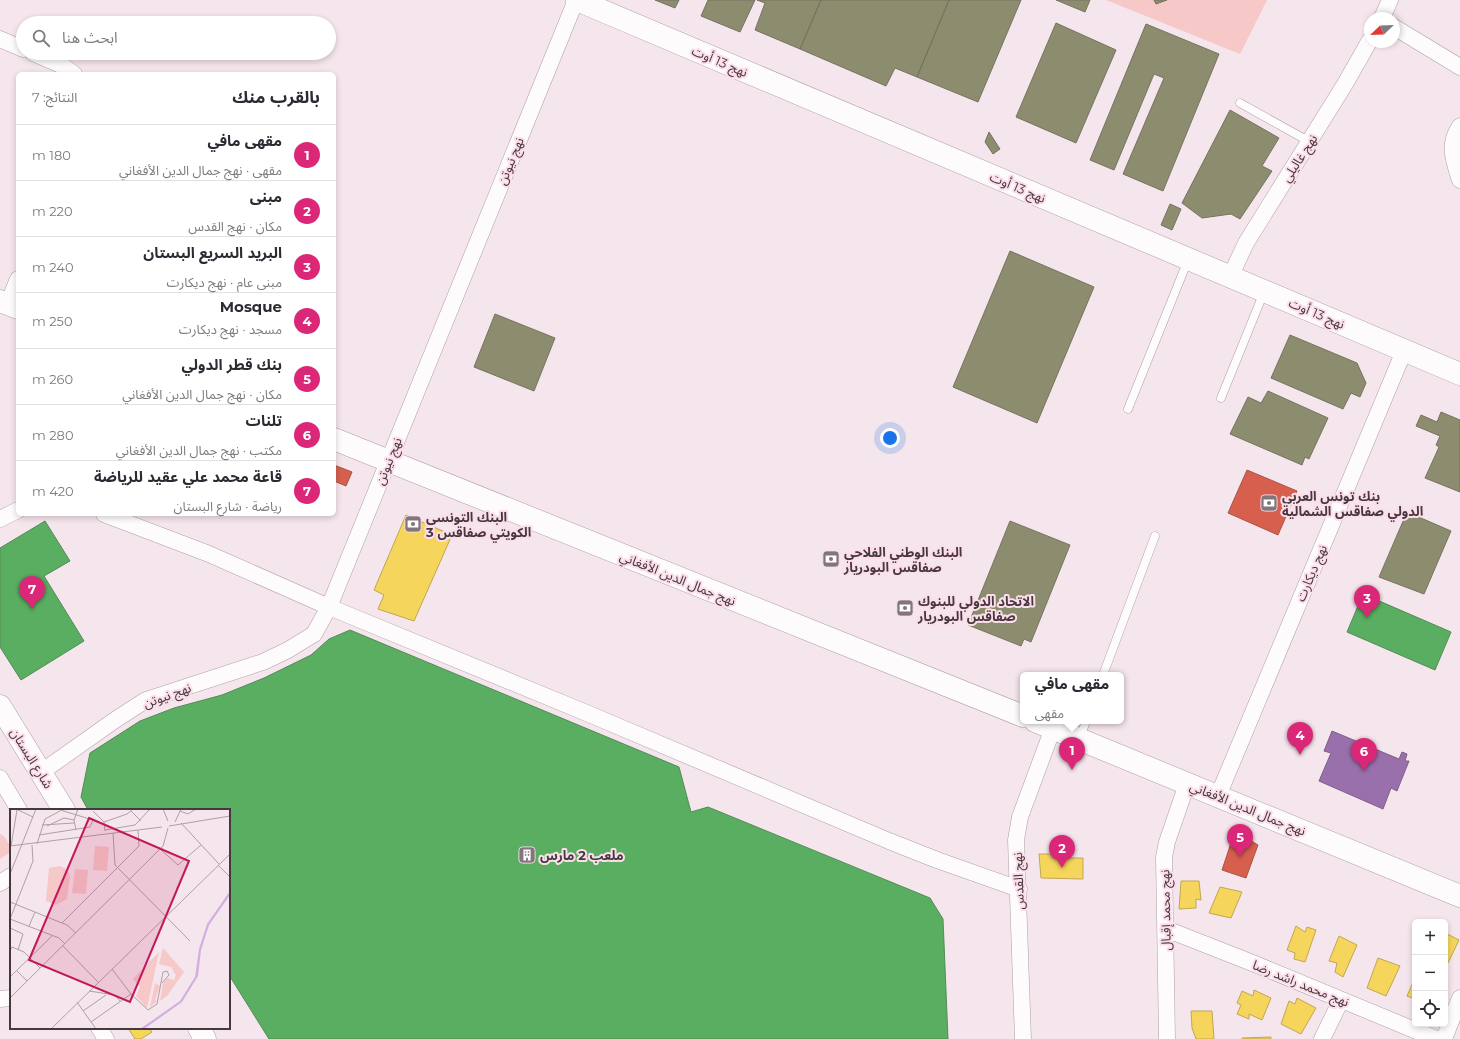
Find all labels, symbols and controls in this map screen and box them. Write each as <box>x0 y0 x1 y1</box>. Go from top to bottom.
north arrow <box>1364 12 1400 48</box>
search box <box>16 16 336 60</box>
icon: search <box>30 27 52 49</box>
text: ابحث هنا <box>62 28 118 47</box>
street label: نهج 13 أوت <box>688 42 750 83</box>
text: بالقرب منك <box>232 87 320 107</box>
text: النتائج: 7 <box>32 89 77 105</box>
text: مقهى مافي <box>207 131 282 150</box>
street label: نهج غاليلي <box>1278 131 1323 187</box>
street label: نهج نيوتن <box>493 135 530 188</box>
text: 180 m <box>32 147 71 163</box>
text: 1 <box>304 147 310 163</box>
text: مقهى · نهج جمال الدين الأفغاني <box>119 162 282 178</box>
street label: نهج 13 أوت <box>986 168 1048 209</box>
text: مبنى <box>250 187 282 206</box>
text: 220 m <box>32 203 73 219</box>
text: 2 <box>303 203 311 219</box>
text: مكان · نهج القدس <box>188 218 282 234</box>
text: البريد السريع البستان <box>143 243 282 262</box>
text: 240 m <box>32 259 74 275</box>
text: 3 <box>303 259 311 275</box>
text: مبنى عام · نهج ديكارت <box>166 274 282 290</box>
street label: نهج 13 أوت <box>1285 294 1347 335</box>
text: Mosque <box>220 297 282 316</box>
text: 250 m <box>32 313 73 329</box>
text: 4 <box>303 313 311 329</box>
text: مسجد · نهج ديكارت <box>179 321 282 337</box>
text: بنك قطر الدولي <box>182 355 282 374</box>
text: 260 m <box>32 371 73 387</box>
text: 5 <box>303 371 311 387</box>
text: مكان · نهج جمال الدين الأفغاني <box>122 386 282 402</box>
text: تلنات <box>246 411 282 430</box>
text: 280 m <box>32 427 74 443</box>
text: 6 <box>303 427 311 443</box>
your location <box>880 428 900 448</box>
street label: نهج نيوتن <box>371 435 408 488</box>
text: مكتب · نهج جمال الدين الأفغاني <box>116 442 282 458</box>
text: قاعة محمد علي عقيد للرياضة <box>94 467 282 486</box>
text: 420 m <box>32 483 74 499</box>
text: 7 <box>303 483 311 499</box>
place label: بنك تونس العربي الدولي صفاقس الشمالية <box>1282 488 1423 522</box>
bank icon: بنك تونس العربي الدولي صفاقس الشمالية <box>1259 493 1279 513</box>
text: رياضة · شارع البستان <box>174 498 282 514</box>
place label: البنك التونسي الكويتي صفاقس 3 <box>425 509 531 543</box>
bank icon: البنك التونسي الكويتي صفاقس 3 <box>403 514 423 534</box>
street label: نهج ديكارت <box>1292 542 1333 605</box>
place label: البنك الوطني الفلاحي صفاقس البودريار <box>843 544 962 575</box>
street label: نهج جمال الدين الأفغاني <box>617 547 738 611</box>
bank icon: البنك الوطني الفلاحي صفاقس البودريار <box>821 549 841 569</box>
pin: 7 <box>19 576 45 609</box>
pin: 3 <box>1354 585 1380 618</box>
place label: الاتحاد الدولي للبنوك صفاقس البودريار <box>917 593 1034 624</box>
bank icon: الاتحاد الدولي للبنوك صفاقس البودريار <box>895 598 915 618</box>
popup <box>1020 672 1124 724</box>
text: مقهى مافي <box>1035 674 1109 693</box>
street label: نهج نيوتن <box>141 679 194 714</box>
text: مقهى <box>1035 705 1064 721</box>
pin: 4 <box>1287 722 1313 755</box>
street label: شارع البستان <box>5 725 57 793</box>
pin: 1 <box>1059 737 1085 770</box>
pin: 6 <box>1351 738 1377 771</box>
street label: نهج جمال الدين الأفغاني <box>1187 777 1308 841</box>
inset map <box>10 809 230 1029</box>
pin: 5 <box>1227 824 1253 857</box>
pin: 2 <box>1049 835 1075 868</box>
building icon: ملعب 2 مارس <box>517 845 537 865</box>
place label: ملعب 2 مارس <box>540 847 624 863</box>
street label: نهج القدس <box>1009 852 1030 910</box>
street label: نهج محمد إقبال <box>1156 869 1177 951</box>
map controls <box>1412 919 1448 1027</box>
button: + <box>1412 919 1448 955</box>
button: − <box>1412 955 1448 991</box>
street label: نهج محمد راشد رضا <box>1249 956 1352 1012</box>
button: locate <box>1412 991 1448 1027</box>

